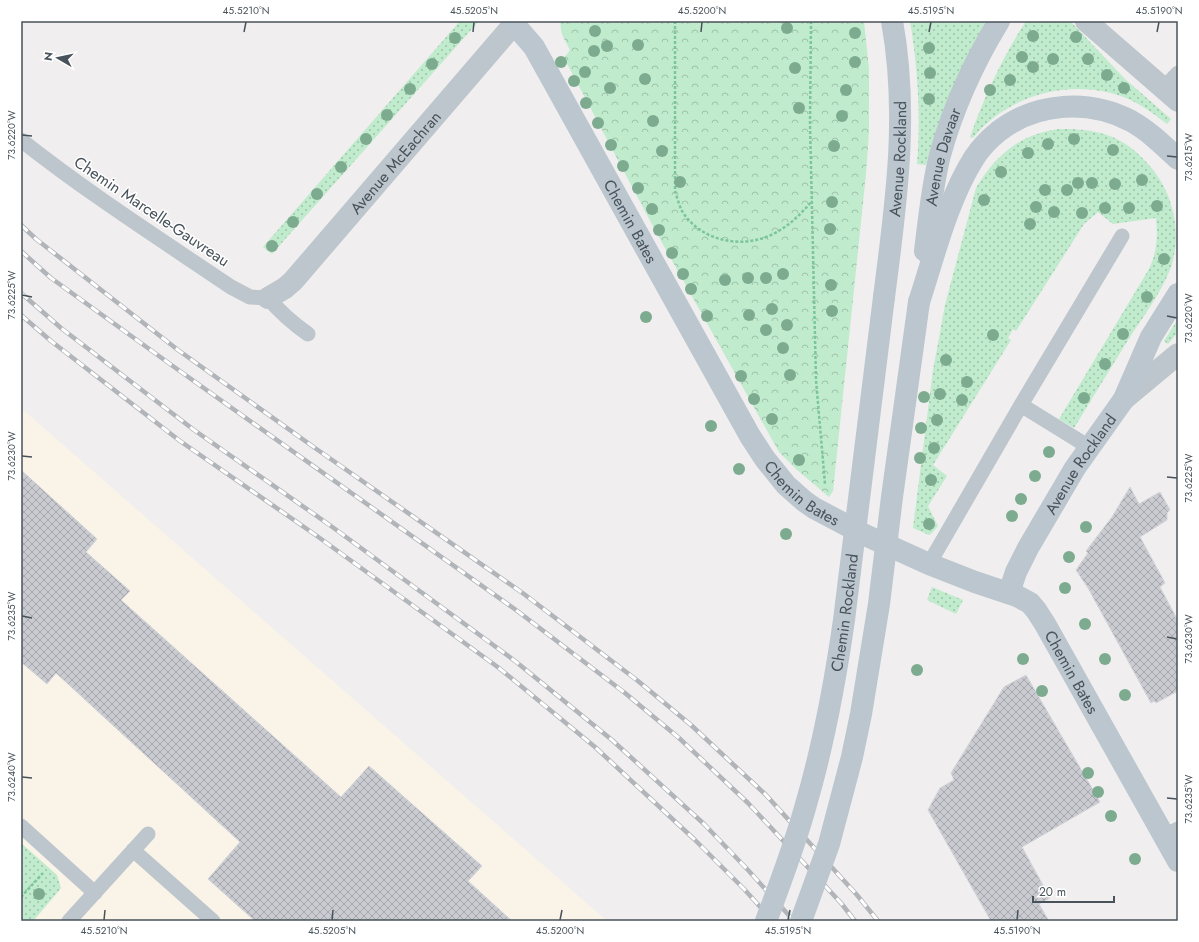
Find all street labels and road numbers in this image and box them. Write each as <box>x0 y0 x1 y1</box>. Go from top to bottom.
street label: Avenue Rockland <box>883 101 912 218</box>
street label: Avenue Davaar <box>920 104 967 208</box>
street label: Avenue McEachran <box>345 106 446 219</box>
street label: Chemin Marcelle-Gauvreau <box>69 151 234 272</box>
street label: Chemin Bates <box>598 175 663 268</box>
street label: Avenue Rockland <box>1039 409 1122 519</box>
street label: Chemin Bates <box>759 456 843 531</box>
street label: Chemin Rockland <box>825 552 864 674</box>
street label: Chemin Bates <box>1039 626 1104 718</box>

